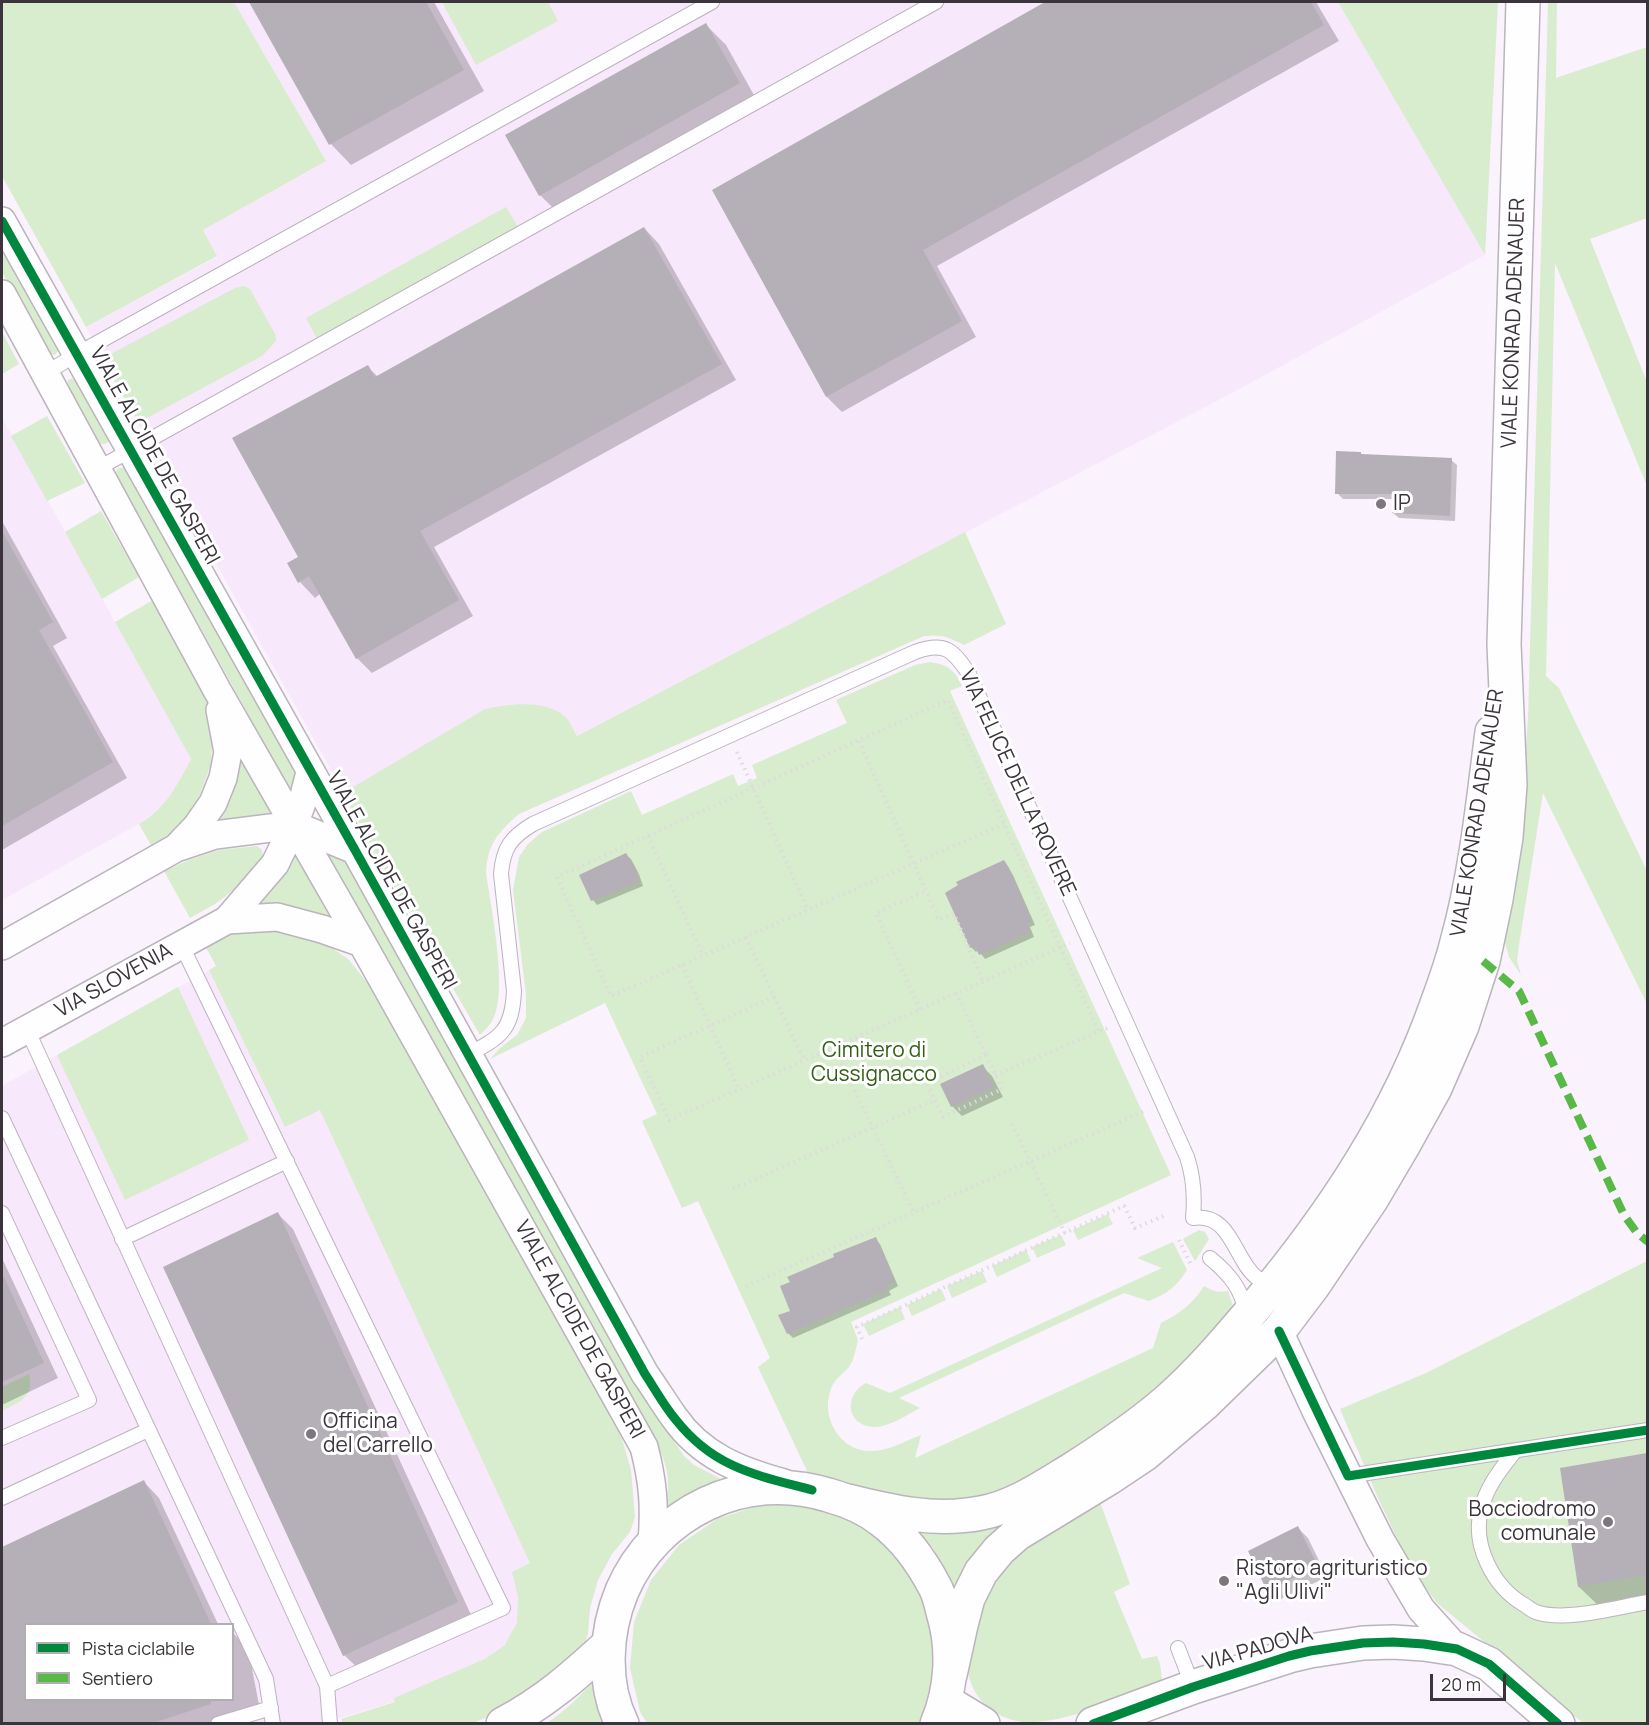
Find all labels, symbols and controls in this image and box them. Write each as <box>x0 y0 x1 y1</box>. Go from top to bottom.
street label: VIALE KONRAD ADENAUER <box>1497 197 1531 449</box>
street label: VIALE ALCIDE DE GASPERI <box>84 343 224 569</box>
place label: IP <box>1393 491 1411 517</box>
marker: IP <box>1374 497 1388 511</box>
street label: VIA FELICE DELLA ROVERE <box>953 666 1081 900</box>
street label: VIALE KONRAD ADENAUER <box>1446 687 1510 939</box>
street label: VIALE ALCIDE DE GASPERI <box>321 768 461 994</box>
street label: VIA SLOVENIA <box>51 938 177 1024</box>
park label: Cimitero di Cussignacco <box>811 1038 937 1088</box>
street label: VIALE ALCIDE DE GASPERI <box>509 1217 649 1443</box>
place label: Officina del Carrello <box>323 1409 433 1459</box>
marker: Officina del Carrello <box>304 1427 318 1441</box>
place label: Bocciodromo comunale <box>1468 1497 1596 1547</box>
marker: Bocciodromo comunale <box>1601 1515 1615 1529</box>
place label: Ristoro agrituristico "Agli Ulivi" <box>1236 1556 1428 1606</box>
marker: Ristoro agrituristico "Agli Ulivi" <box>1217 1574 1231 1588</box>
street label: VIA PADOVA <box>1200 1621 1316 1677</box>
legend <box>24 1623 234 1701</box>
text: Pista ciclabile <box>82 1636 195 1660</box>
scale bar <box>1433 1662 1510 1700</box>
text: Sentiero <box>82 1666 153 1690</box>
text: 20 m <box>1441 1672 1481 1696</box>

